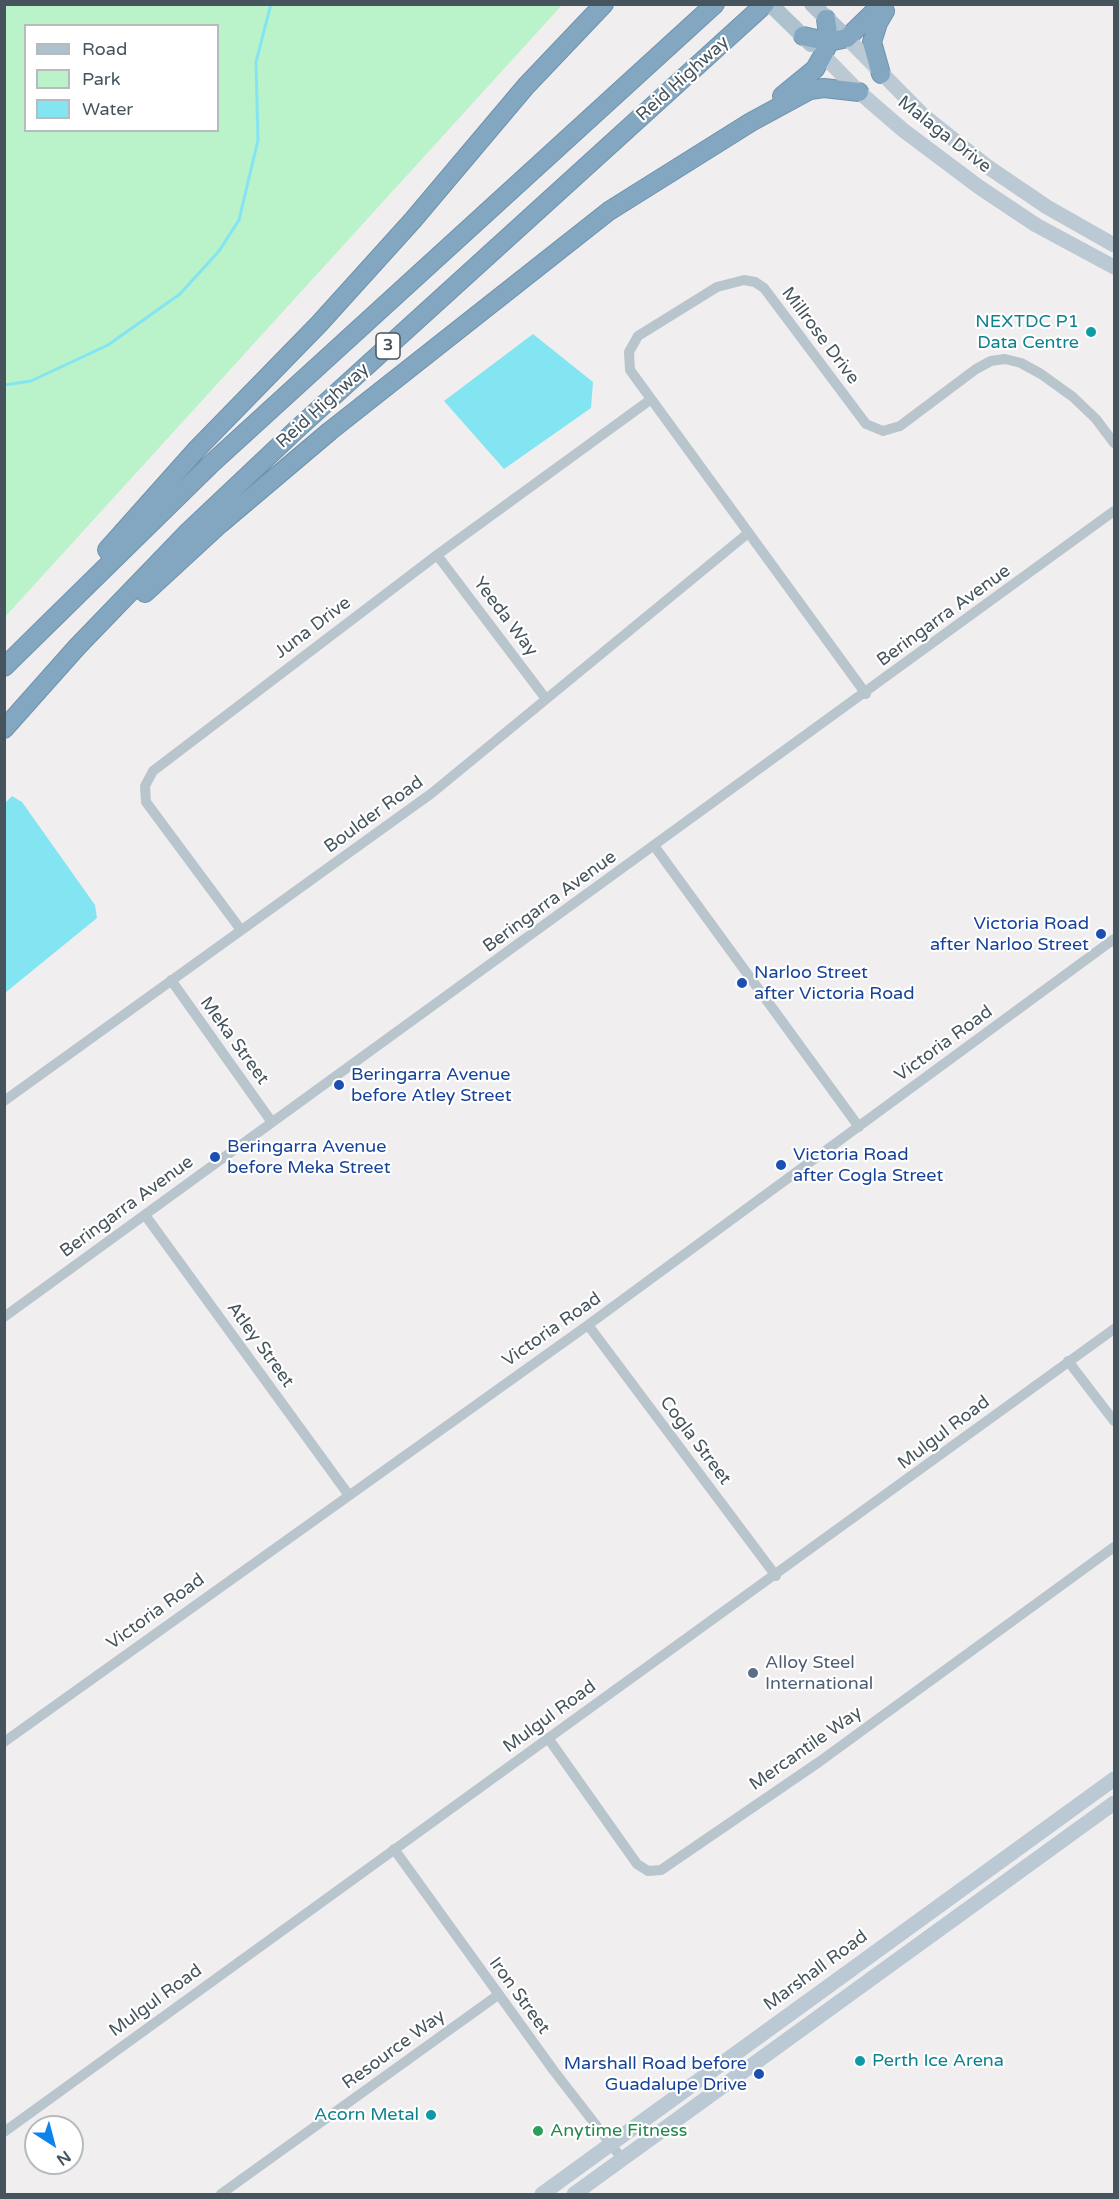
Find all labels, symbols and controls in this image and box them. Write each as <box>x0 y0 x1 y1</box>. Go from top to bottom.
legend <box>24 24 219 132</box>
street label: Reid Highway <box>632 32 734 126</box>
text: Road <box>82 38 127 60</box>
text: Park <box>82 68 120 90</box>
street label: Malaga Drive <box>893 92 995 178</box>
text: Water <box>82 98 133 120</box>
street label: Millrose Drive <box>776 283 864 389</box>
place label: NEXTDC P1 Data Centre <box>975 311 1079 354</box>
marker: NEXTDC P1 Data Centre <box>1084 325 1098 339</box>
road number: 3 <box>376 333 400 359</box>
street label: Reid Highway <box>272 359 374 453</box>
street label: Beringarra Avenue <box>873 560 1015 672</box>
street label: Yeeda Way <box>468 573 542 661</box>
street label: Juna Drive <box>271 592 355 664</box>
street label: Boulder Road <box>320 772 428 858</box>
street label: Beringarra Avenue <box>479 846 621 958</box>
place label: Victoria Road after Narloo Street <box>930 913 1089 956</box>
marker: Victoria Road after Narloo Street <box>1094 927 1108 941</box>
place label: Narloo Street after Victoria Road <box>754 962 915 1004</box>
marker: Narloo Street after Victoria Road <box>735 976 749 990</box>
street label: Meka Street <box>195 993 273 1089</box>
street label: Victoria Road <box>891 1001 997 1087</box>
place label: Beringarra Avenue before Atley Street <box>351 1064 512 1106</box>
marker: Beringarra Avenue before Atley Street <box>332 1078 346 1092</box>
place label: Beringarra Avenue before Meka Street <box>227 1136 391 1178</box>
place label: Victoria Road after Cogla Street <box>793 1144 943 1186</box>
marker: Beringarra Avenue before Meka Street <box>208 1150 222 1164</box>
street label: Beringarra Avenue <box>56 1151 198 1263</box>
marker: Victoria Road after Cogla Street <box>774 1158 788 1172</box>
street label: Victoria Road <box>499 1288 605 1372</box>
street label: Atley Street <box>222 1298 298 1392</box>
street label: Mulgul Road <box>894 1391 994 1475</box>
street label: Cogla Street <box>655 1392 735 1490</box>
street label: Victoria Road <box>103 1569 209 1655</box>
place label: Alloy Steel International <box>765 1652 873 1694</box>
marker: Alloy Steel International <box>746 1666 760 1680</box>
street label: Mulgul Road <box>499 1676 601 1758</box>
street label: Mercantile Way <box>746 1702 866 1796</box>
street label: Marshall Road <box>760 1926 872 2016</box>
street label: Iron Street <box>484 1953 554 2039</box>
street label: Mulgul Road <box>105 1960 207 2042</box>
street label: Resource Way <box>338 2006 450 2094</box>
place label: Perth Ice Arena <box>872 2050 1004 2072</box>
place label: Marshall Road before Guadalupe Drive <box>564 2053 747 2096</box>
marker: Perth Ice Arena <box>853 2054 867 2068</box>
marker: Marshall Road before Guadalupe Drive <box>752 2067 766 2081</box>
place label: Acorn Metal <box>314 2104 419 2126</box>
marker: Acorn Metal <box>424 2108 438 2122</box>
north arrow <box>24 2115 84 2175</box>
place label: Anytime Fitness <box>550 2120 687 2142</box>
marker: Anytime Fitness <box>531 2124 545 2138</box>
text: N <box>52 2146 74 2170</box>

